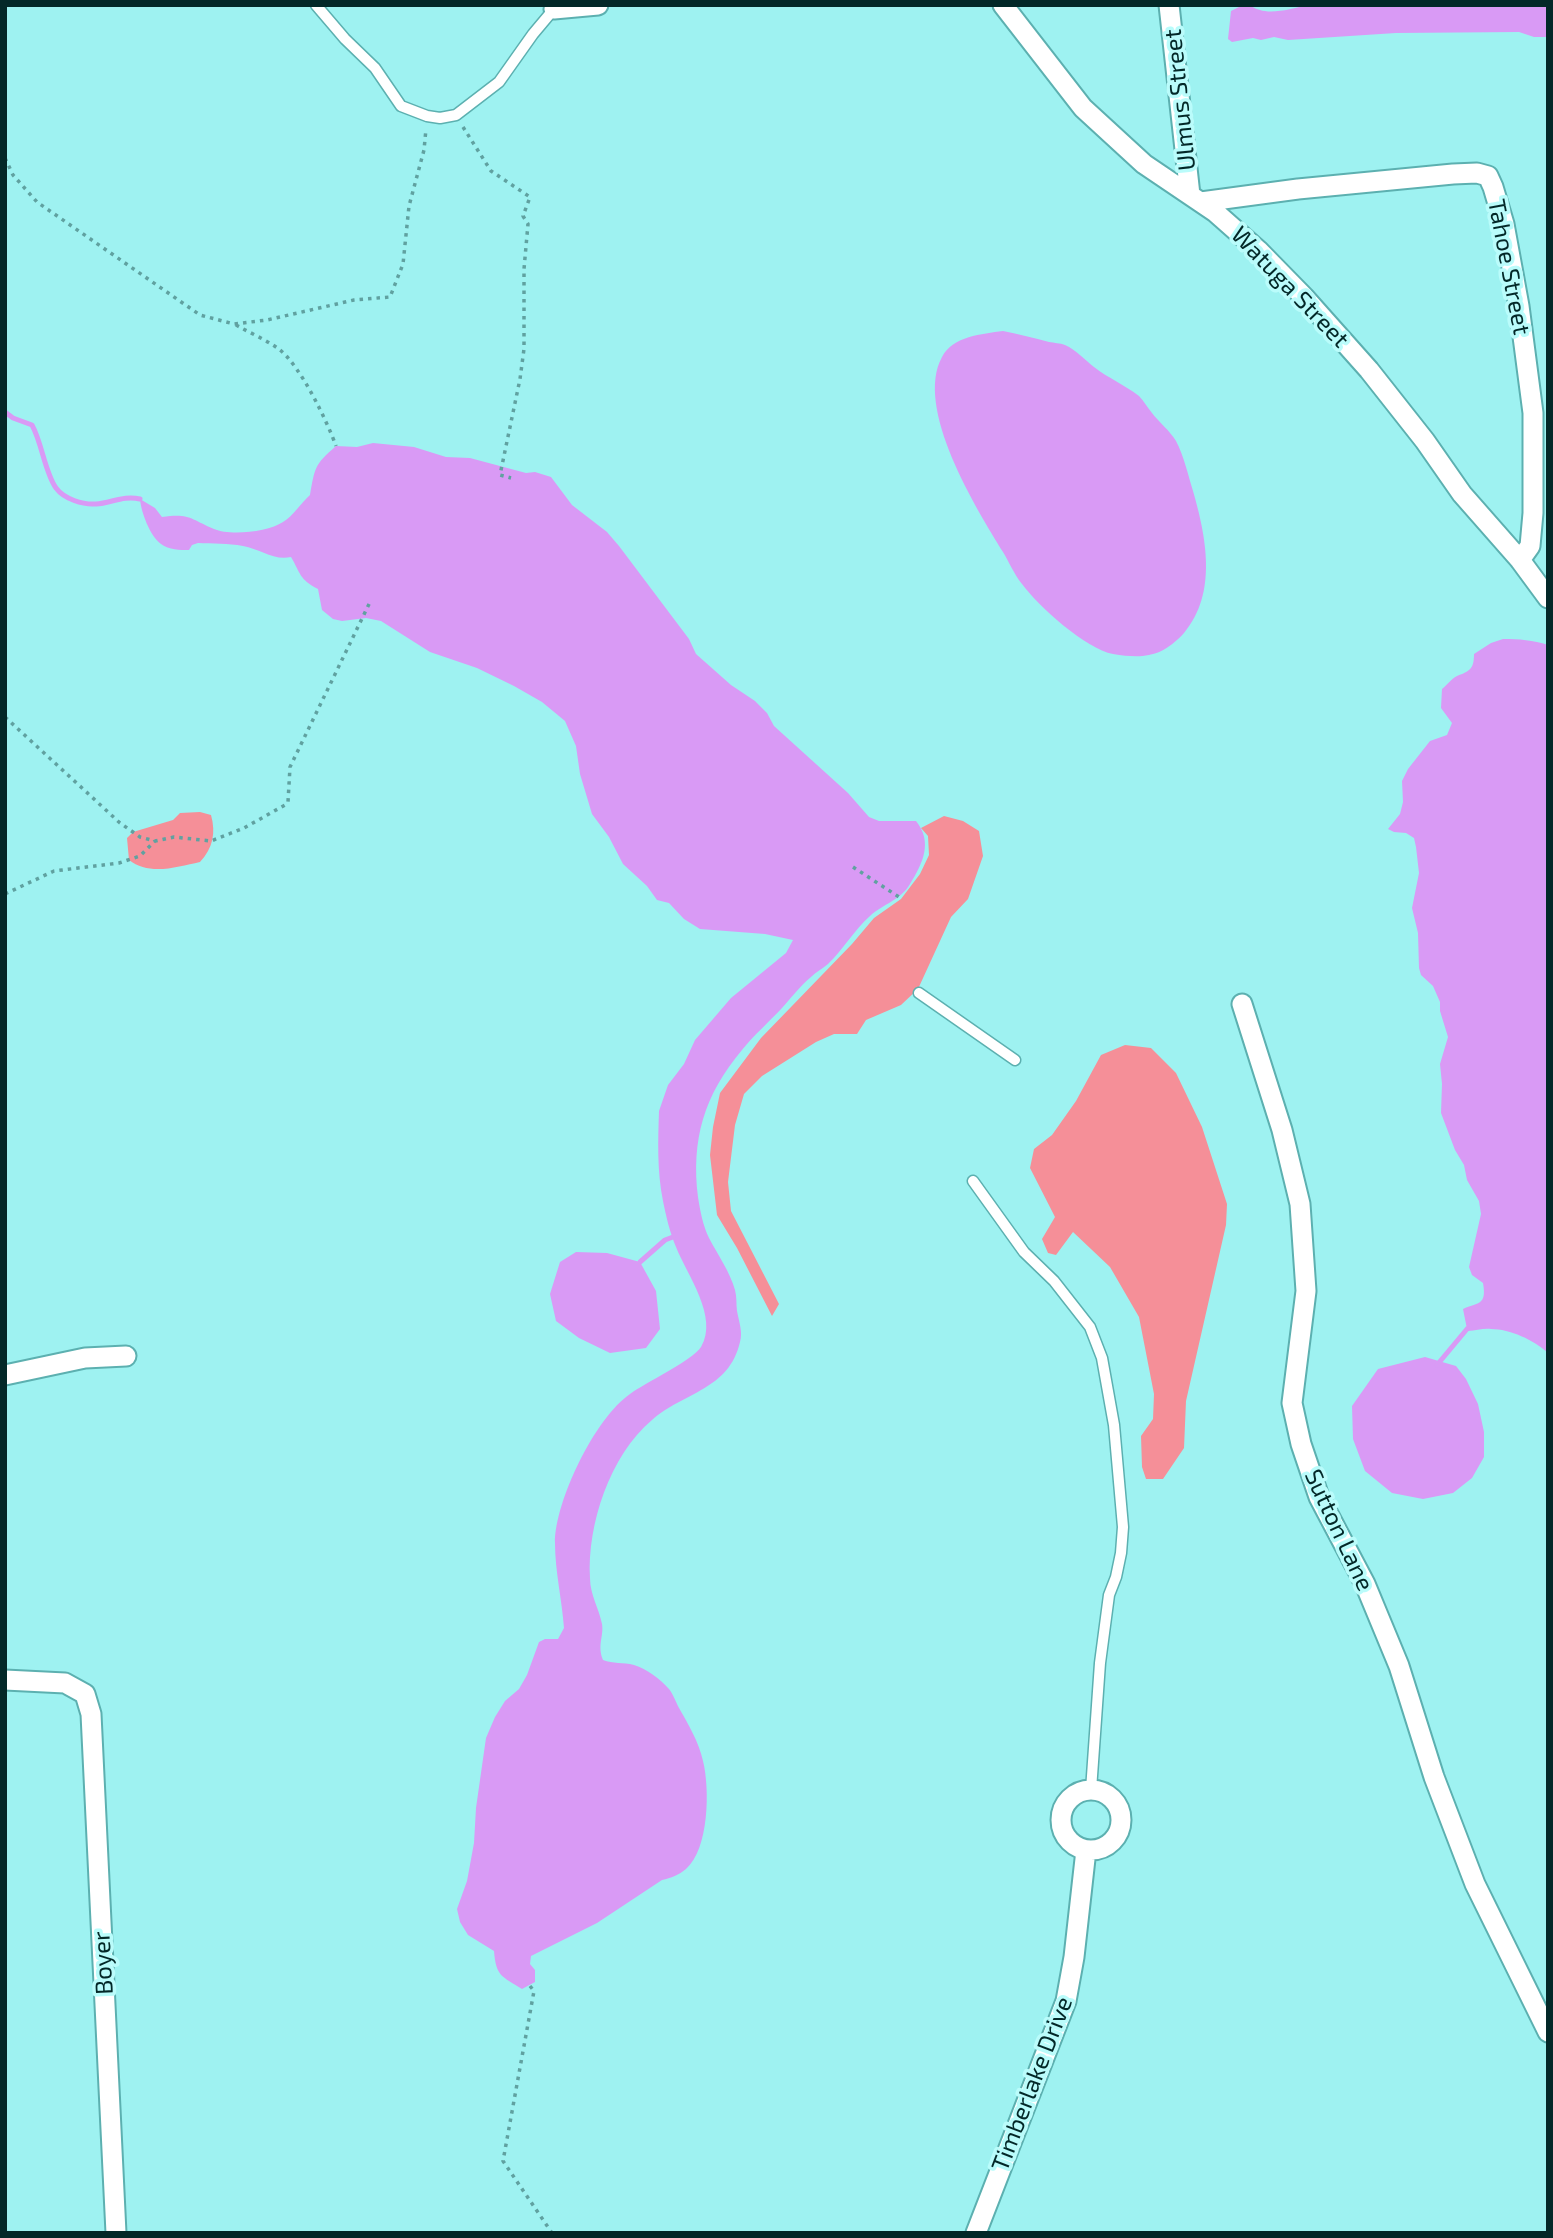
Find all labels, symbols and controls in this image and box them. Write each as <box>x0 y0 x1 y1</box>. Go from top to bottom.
street label: Ulmus Street <box>1158 28 1202 172</box>
street label: Tahoe Street <box>1482 197 1536 337</box>
street label: Watuga Street <box>1225 221 1355 353</box>
street label: Sutton Lane <box>1298 1465 1380 1595</box>
street label: Boyer <box>87 1931 119 1995</box>
street label: Timberlake Drive <box>985 1993 1079 2175</box>

